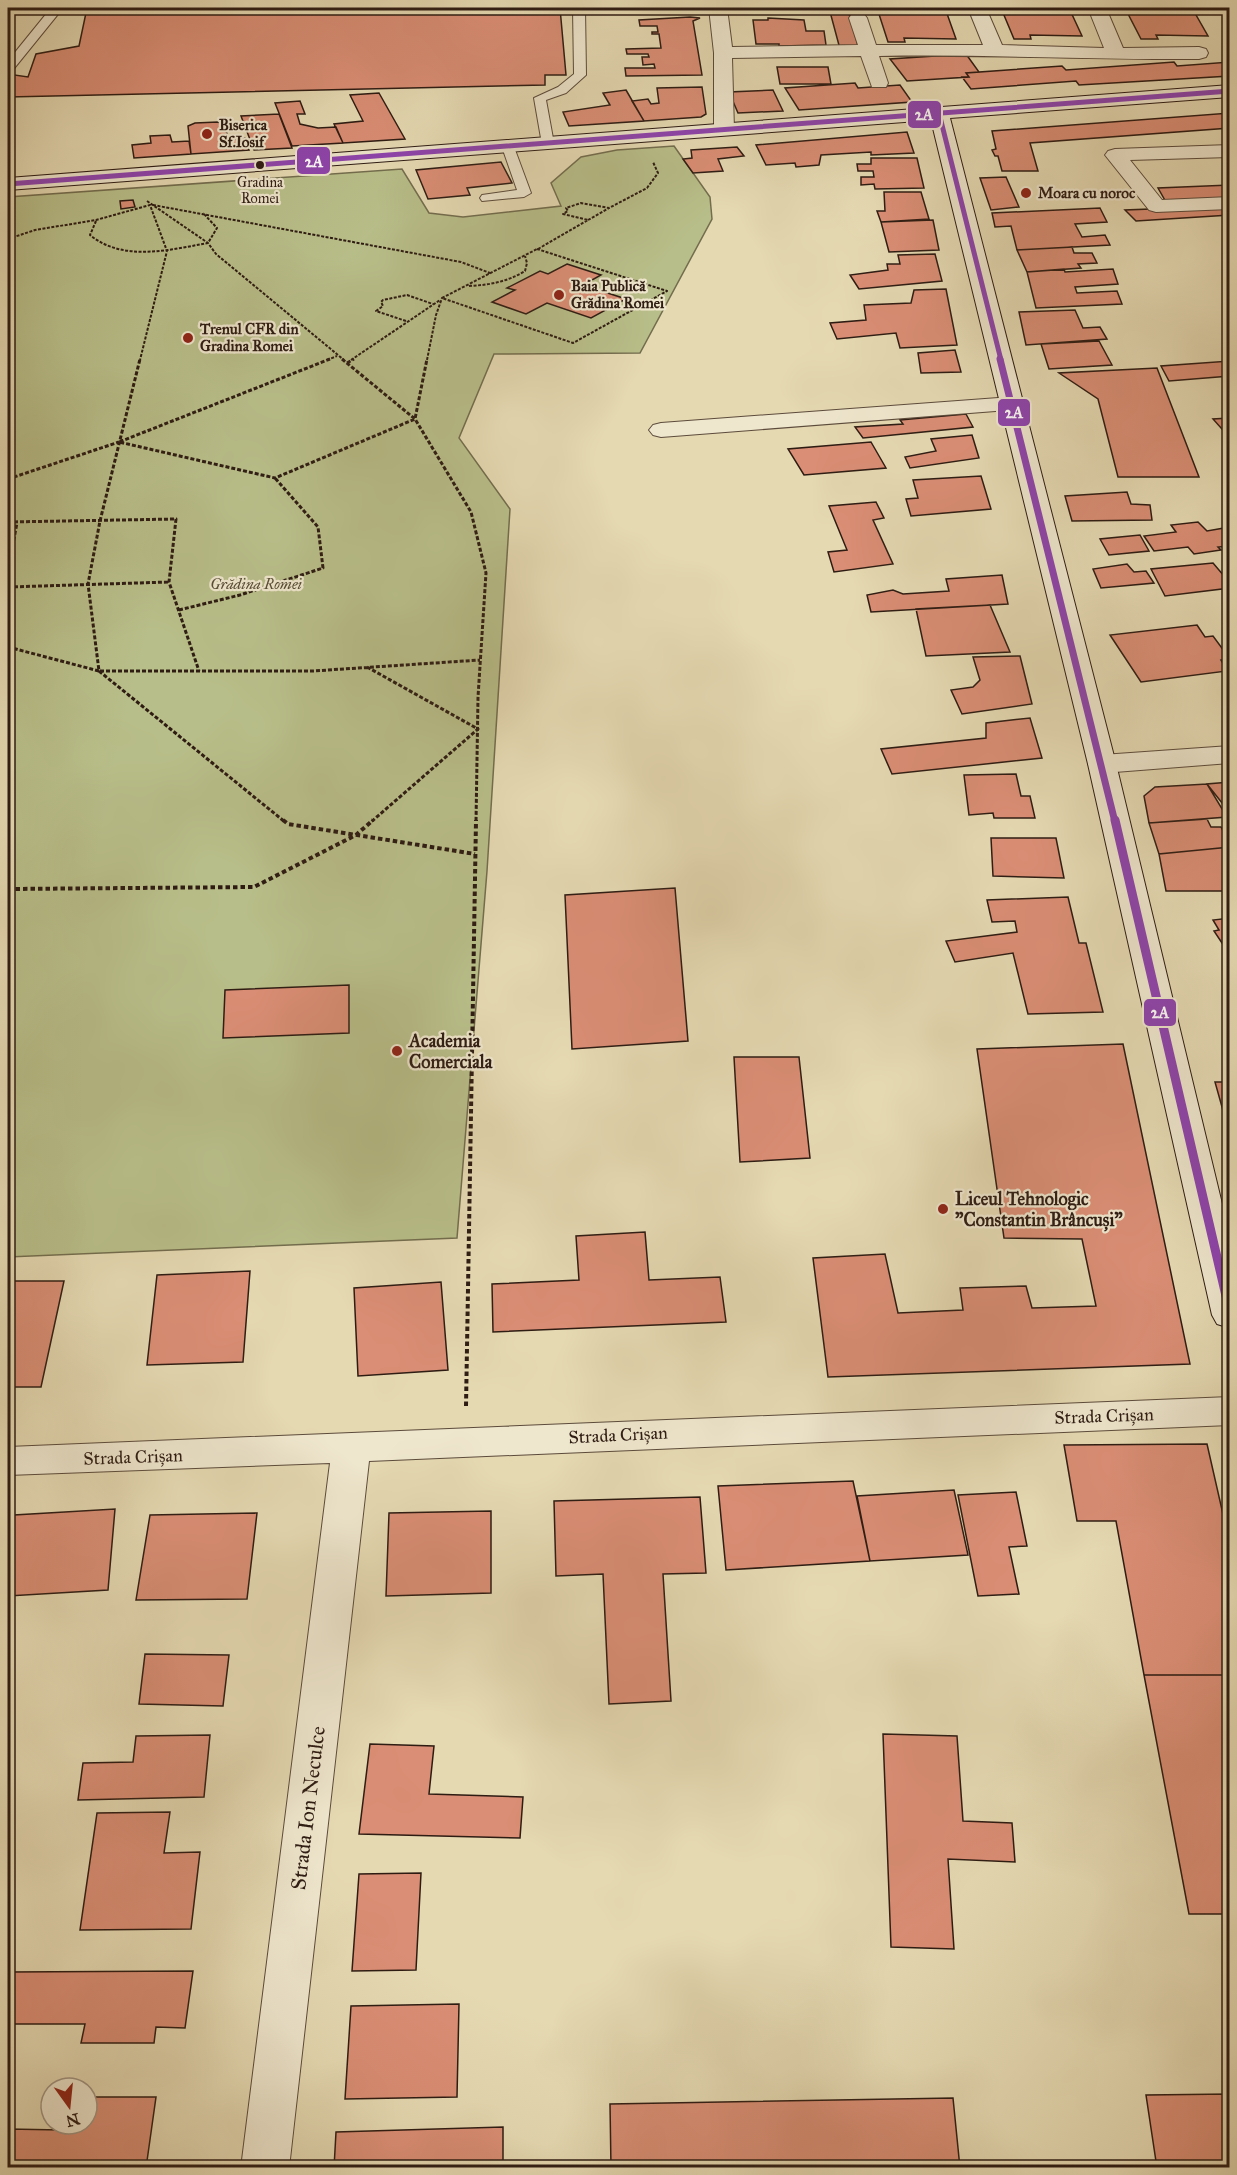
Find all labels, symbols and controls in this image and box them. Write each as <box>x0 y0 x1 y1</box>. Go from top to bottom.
line badge: 2A <box>907 100 942 129</box>
text: 2A <box>915 105 934 124</box>
place label: Biserica Sf.Iosif <box>219 116 268 151</box>
marker: Biserica Sf.Iosif <box>200 127 214 141</box>
line badge: 2A <box>296 146 331 175</box>
text: 2A <box>305 152 324 171</box>
marker: Gradina Romei <box>254 159 266 171</box>
place label: Gradina Romei <box>237 174 283 207</box>
place label: Moara cu noroc <box>1038 184 1136 202</box>
marker: Moara cu noroc <box>1019 186 1033 200</box>
place label: Baia Publică Grădina Romei <box>571 277 665 312</box>
marker: Baia Publică Grădina Romei <box>552 288 566 302</box>
place label: Trenul CFR din Gradina Romei <box>199 320 299 355</box>
marker: Trenul CFR din Gradina Romei <box>181 331 195 345</box>
line badge: 2A <box>997 398 1031 427</box>
text: 2A <box>1005 403 1024 422</box>
park label: Grădina Romei <box>210 575 302 593</box>
line badge: 2A <box>1143 998 1177 1027</box>
text: 2A <box>1151 1003 1170 1022</box>
place label: Academia Comerciala <box>408 1030 493 1073</box>
marker: Academia Comerciala <box>390 1044 404 1058</box>
place label: Liceul Tehnologic "Constantin Brâncuși" <box>955 1188 1123 1232</box>
marker: Liceul Tehnologic "Constantin Brâncuși" <box>936 1202 950 1216</box>
street label: Strada Crișan <box>1054 1403 1154 1429</box>
street label: Strada Crișan <box>568 1421 669 1449</box>
street label: Strada Crișan <box>83 1444 183 1470</box>
street label: Strada Ion Neculce <box>285 1724 331 1891</box>
north arrow <box>39 2076 99 2136</box>
text: N <box>63 2109 82 2131</box>

